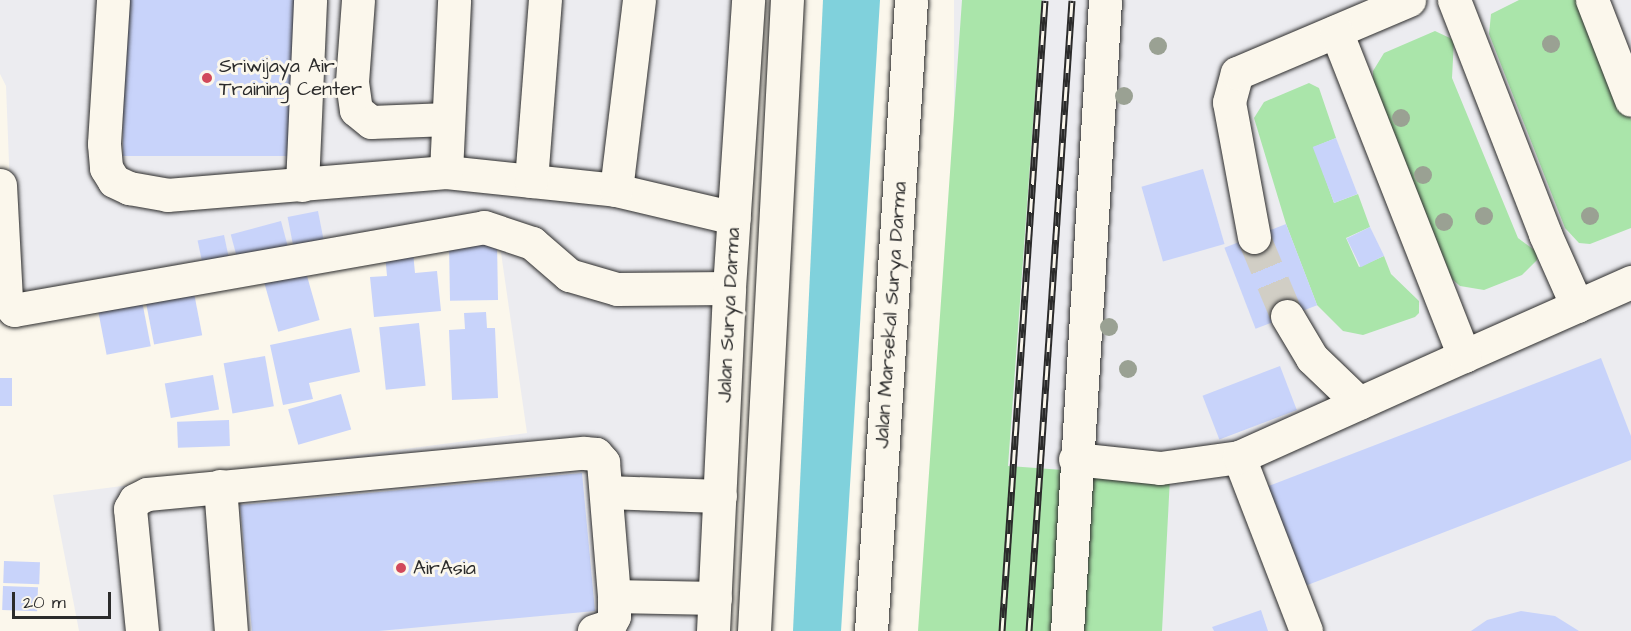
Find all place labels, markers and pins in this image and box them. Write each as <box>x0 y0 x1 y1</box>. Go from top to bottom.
place label: Sriwijaya Air Training Center <box>219 54 362 101</box>
marker: Sriwijaya Air Training Center <box>200 71 214 85</box>
place label: AirAsia <box>413 556 476 580</box>
marker: AirAsia <box>394 561 408 575</box>

